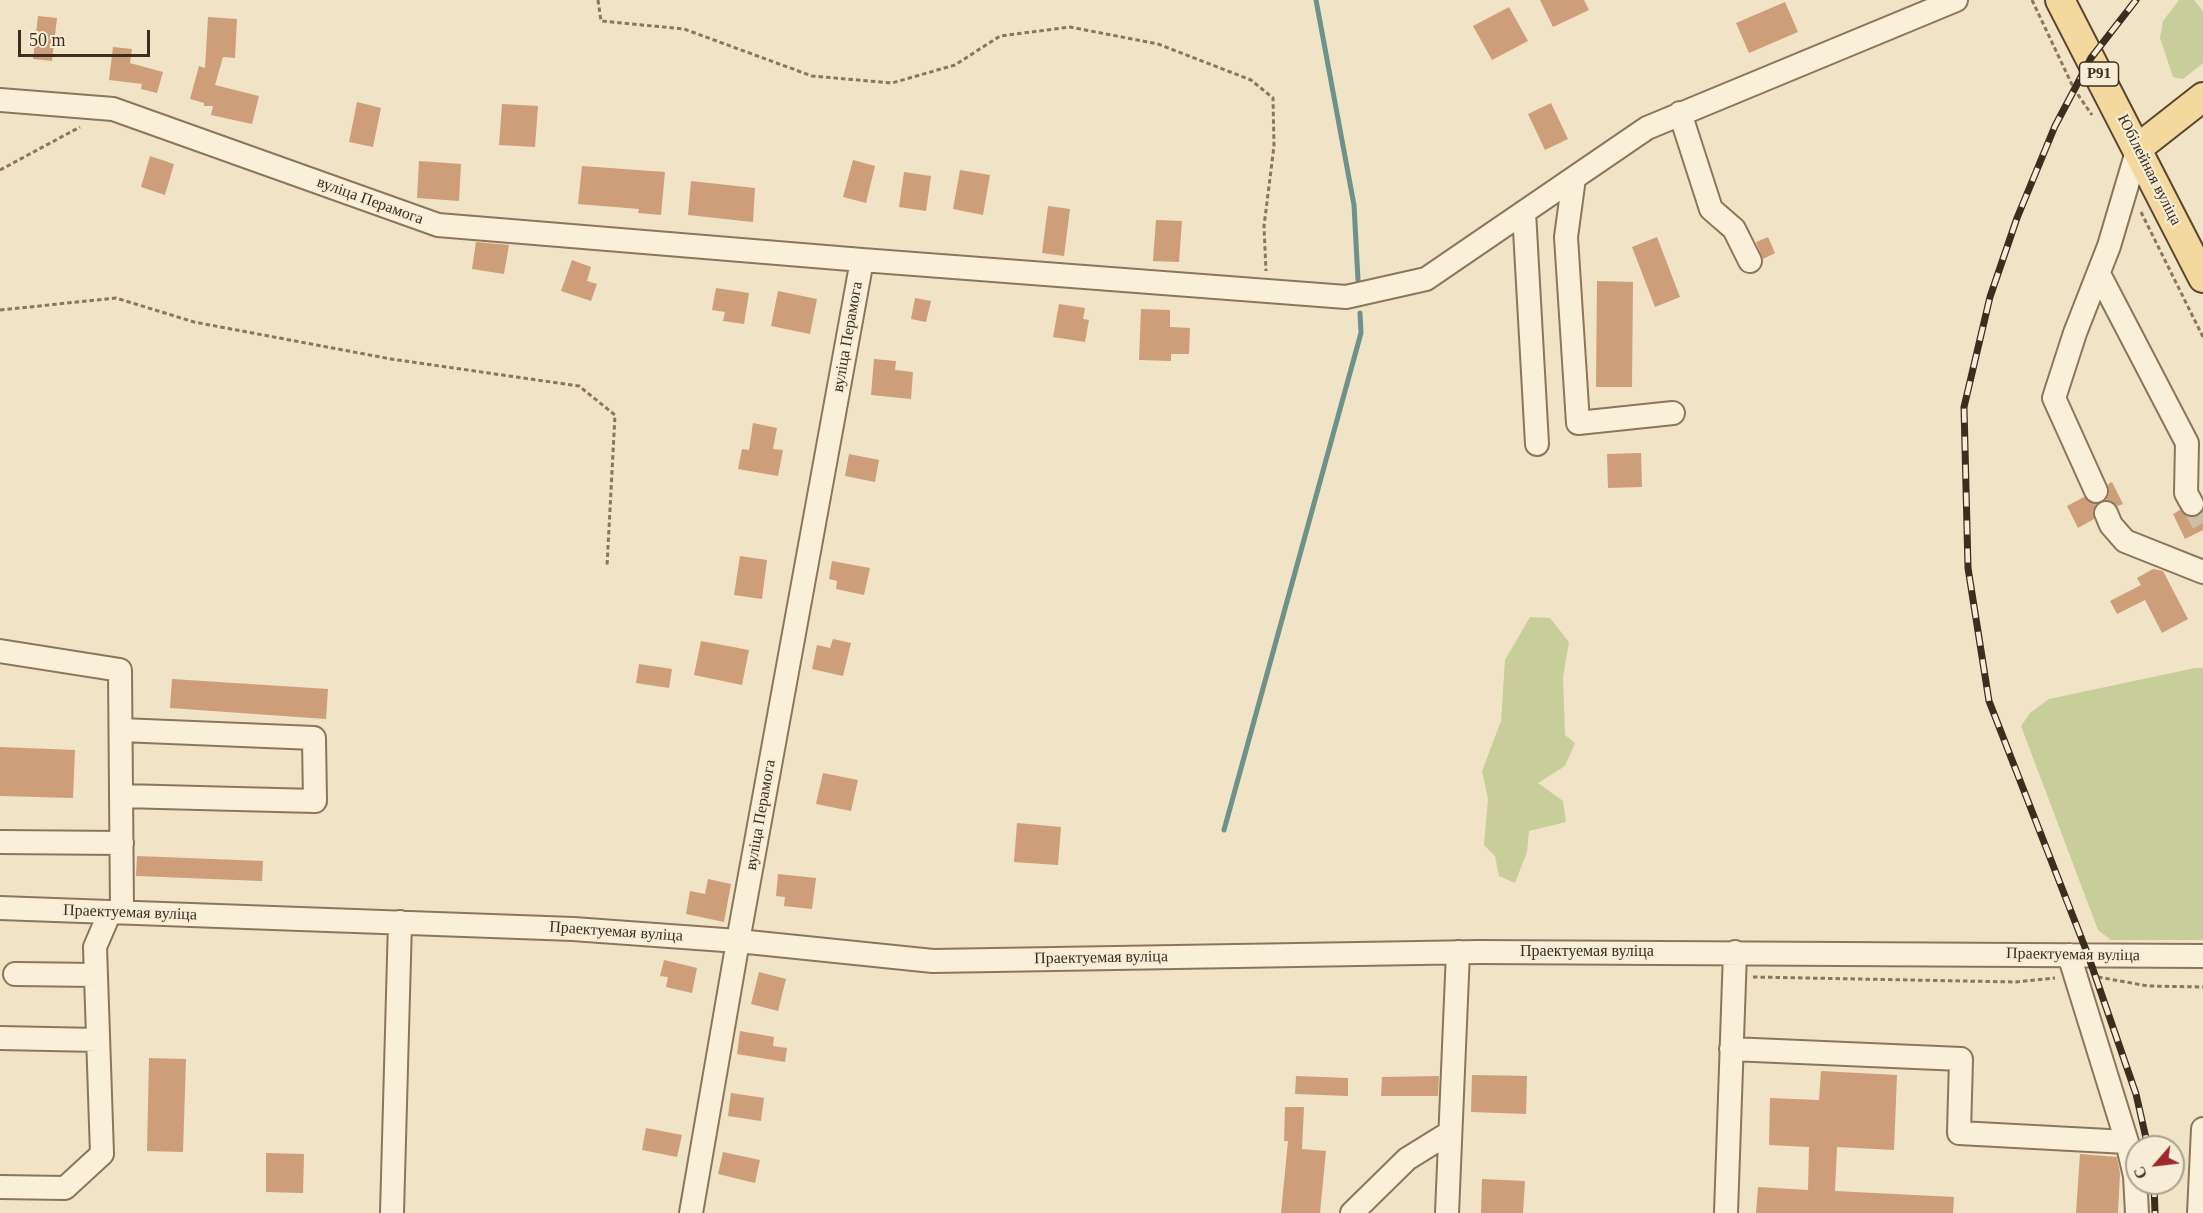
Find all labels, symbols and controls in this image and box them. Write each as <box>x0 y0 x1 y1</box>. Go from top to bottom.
scale bar <box>21 18 153 56</box>
text: 50 m <box>29 30 66 50</box>
road number: Р91 <box>2080 62 2118 86</box>
street label: Юбілейная вуліца <box>2113 111 2185 229</box>
street label: вуліца Перамога <box>314 173 426 229</box>
street label: вуліца Перамога <box>829 280 867 394</box>
street label: вуліца Перамога <box>742 758 780 872</box>
street label: Праектуемая вуліца <box>63 901 197 925</box>
street label: Праектуемая вуліца <box>549 918 683 946</box>
street label: Праектуемая вуліца <box>1520 942 1654 962</box>
street label: Праектуемая вуліца <box>2006 944 2140 966</box>
street label: Праектуемая вуліца <box>1034 947 1168 969</box>
north arrow <box>2125 1135 2185 1195</box>
text: С <box>2130 1164 2151 1182</box>

